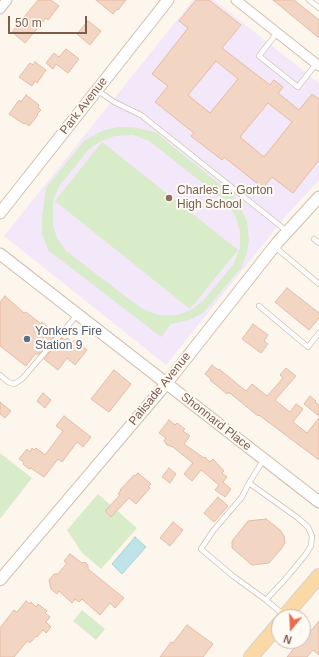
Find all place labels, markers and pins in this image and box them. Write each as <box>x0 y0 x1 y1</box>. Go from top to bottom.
place label: Charles E. Gorton High School <box>177 184 273 212</box>
marker: Charles E. Gorton High School <box>164 193 174 203</box>
place label: Yonkers Fire Station 9 <box>35 325 102 353</box>
marker: Yonkers Fire Station 9 <box>22 334 32 344</box>

